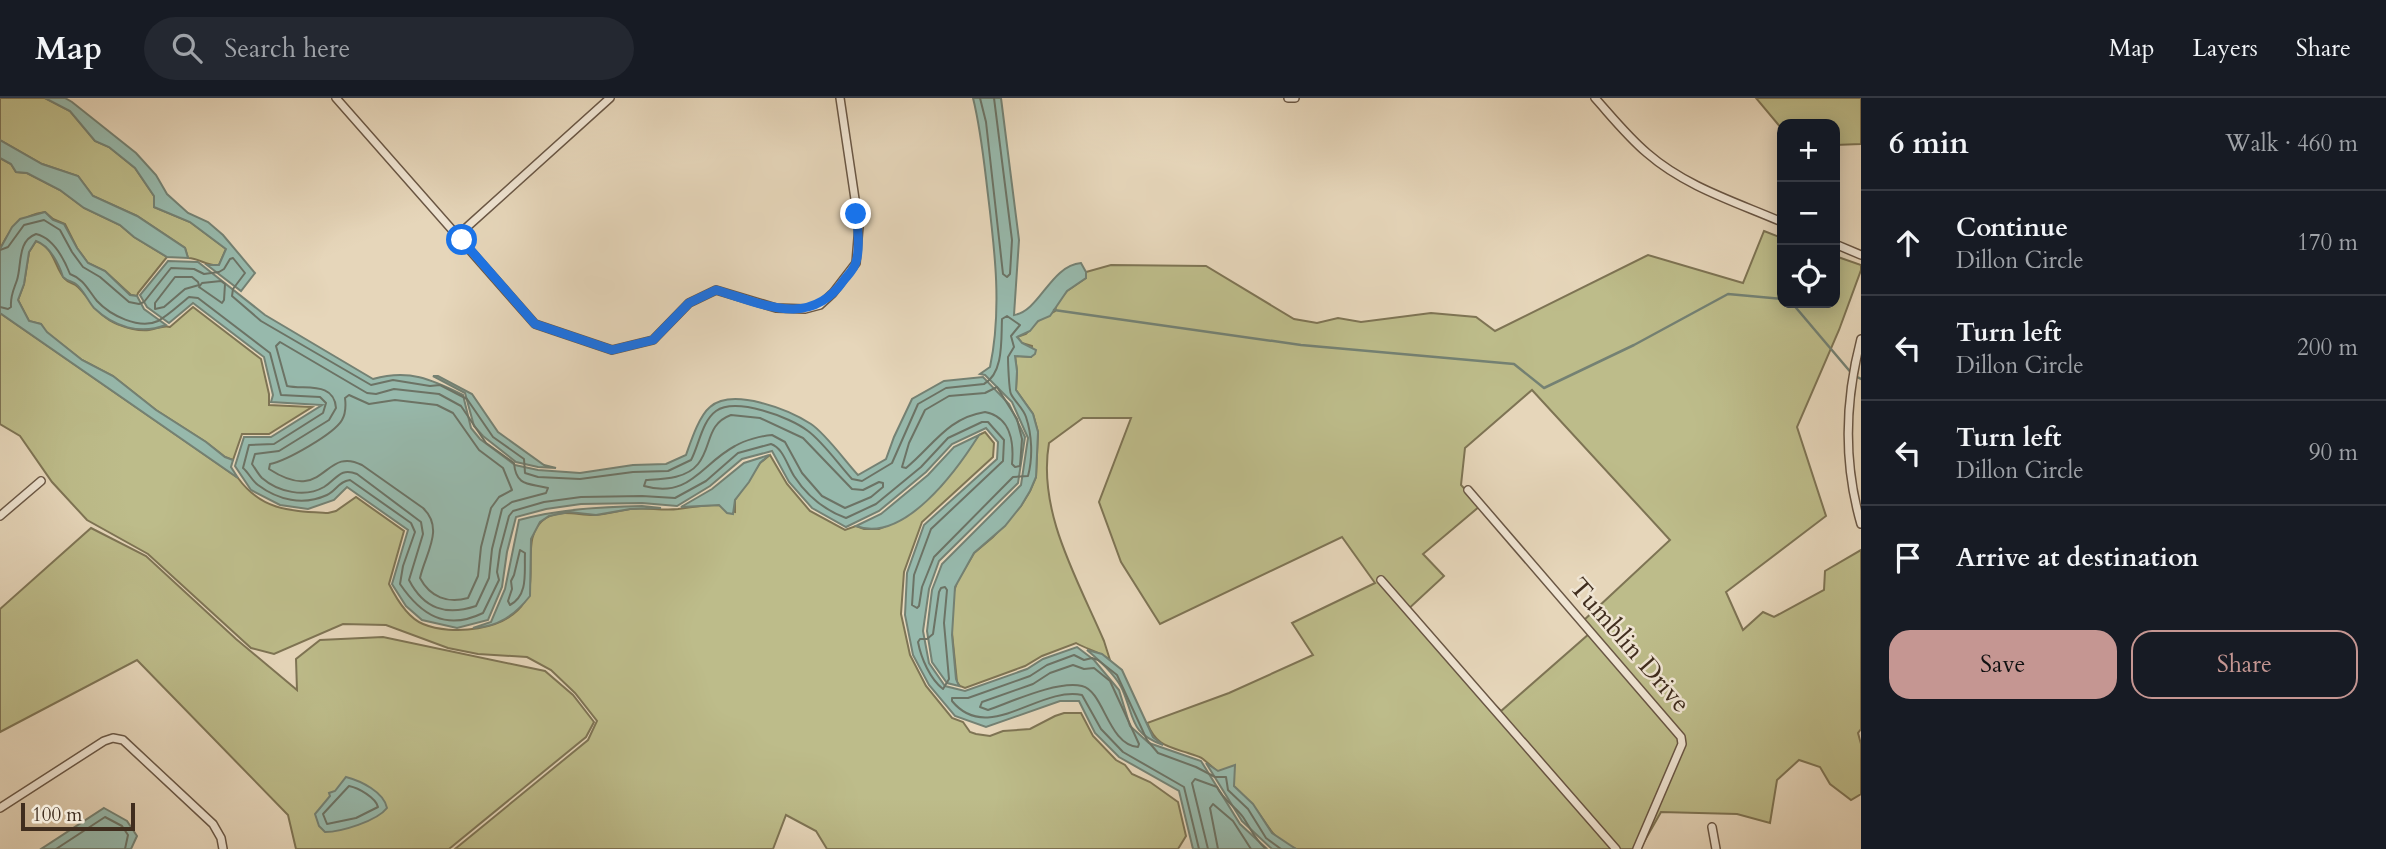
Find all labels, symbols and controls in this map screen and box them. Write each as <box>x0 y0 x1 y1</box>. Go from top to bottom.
search box <box>144 17 634 80</box>
text: Map <box>35 26 102 71</box>
icon: search <box>168 29 206 67</box>
text: Search here <box>224 31 350 66</box>
text: Map <box>2109 32 2155 65</box>
text: Layers <box>2193 32 2258 65</box>
text: Share <box>2296 32 2351 65</box>
map controls <box>1777 119 1840 308</box>
button: + <box>1777 119 1840 182</box>
text: 6 min <box>1889 123 1969 164</box>
text: Walk · 460 m <box>2225 128 2358 159</box>
button: − <box>1777 182 1840 245</box>
route end <box>840 198 871 229</box>
text: Continue <box>1956 210 2068 245</box>
route start <box>446 224 477 255</box>
icon: ahead <box>1889 224 1927 262</box>
text: 170 m <box>2297 227 2358 258</box>
button: locate <box>1777 245 1840 308</box>
text: Dillon Circle <box>1956 245 2084 276</box>
text: Turn left <box>1956 315 2061 350</box>
icon: left <box>1889 329 1927 367</box>
text: 200 m <box>2297 332 2358 363</box>
text: Dillon Circle <box>1956 350 2084 381</box>
text: Turn left <box>1956 420 2061 455</box>
icon: left <box>1889 434 1927 472</box>
text: 90 m <box>2309 437 2358 468</box>
text: Dillon Circle <box>1956 455 2084 486</box>
icon: arrive <box>1889 539 1927 577</box>
text: Arrive at destination <box>1956 540 2199 575</box>
street label: Tumblin Drive <box>1562 570 1698 720</box>
button: Save <box>1889 630 2117 699</box>
button: Share <box>2131 630 2358 699</box>
scale bar <box>21 800 135 832</box>
text: 100 m <box>32 802 82 828</box>

